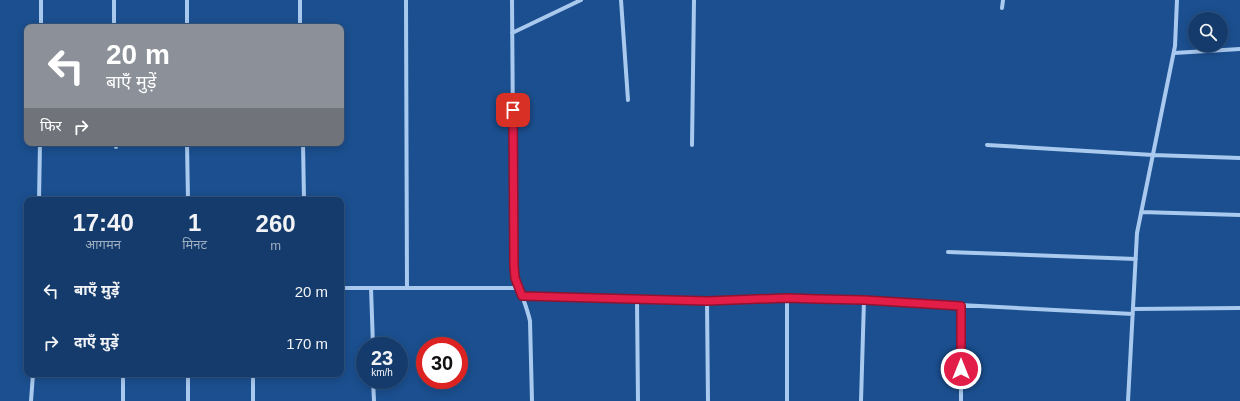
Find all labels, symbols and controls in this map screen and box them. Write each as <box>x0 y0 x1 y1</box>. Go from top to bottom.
map controls <box>1188 12 1228 52</box>
button: search <box>1188 12 1228 52</box>
text: 20 m <box>106 39 170 70</box>
icon: left <box>40 40 92 92</box>
text: बाएँ मुड़ें <box>106 72 156 92</box>
pin <box>496 93 530 127</box>
icon: arrive <box>502 99 524 121</box>
icon: right <box>70 116 92 138</box>
text: फिर <box>40 117 62 134</box>
text: 17:40 <box>72 209 134 236</box>
text: 1 <box>188 209 201 236</box>
text: 260 <box>256 210 296 237</box>
text: आगमन <box>85 237 121 252</box>
text: मिनट <box>182 237 207 252</box>
text: m <box>270 238 281 253</box>
icon: left <box>40 280 62 302</box>
text: बाएँ मुड़ें <box>74 281 119 298</box>
text: 20 m <box>295 283 328 300</box>
icon: right <box>40 332 62 354</box>
text: दाएँ मुड़ें <box>74 333 118 350</box>
text: 170 m <box>286 335 328 352</box>
speed limit sign: 30 <box>416 337 468 389</box>
text: 23 <box>371 347 393 369</box>
position arrow <box>940 348 982 390</box>
text: km/h <box>371 367 393 378</box>

